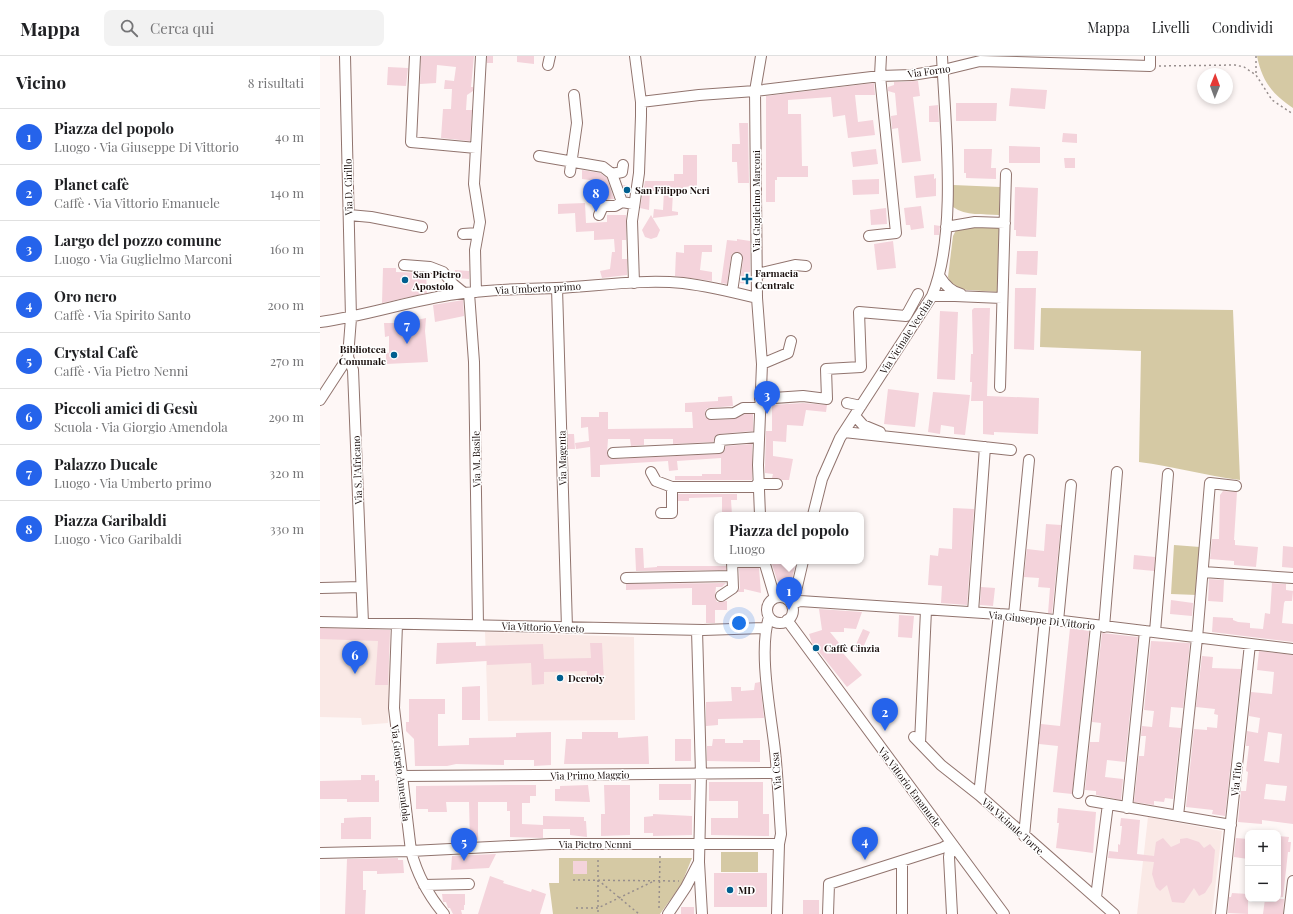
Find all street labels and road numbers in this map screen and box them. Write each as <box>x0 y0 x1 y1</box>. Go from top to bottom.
street label: Via Forno <box>906 61 952 81</box>
street label: Via Guglielmo Marconi <box>749 150 763 253</box>
street label: Via D. Cirillo <box>340 158 356 216</box>
street label: Via Umberto primo <box>494 279 582 297</box>
street label: Via Vicinale Vecchia <box>876 295 936 378</box>
street label: Via M. Basile <box>469 431 484 488</box>
street label: Via Magenta <box>555 431 569 486</box>
street label: Via S. l'Africano <box>349 435 365 506</box>
street label: Via Giuseppe Di Vittorio <box>987 607 1096 633</box>
street label: Via Vittorio Veneto <box>500 619 585 635</box>
street label: Via Giorgio Amendola <box>388 723 414 822</box>
street label: Via Vittorio Emanuele <box>875 743 945 830</box>
street label: Via Cesa <box>767 752 785 791</box>
street label: Via Tito <box>1227 761 1245 798</box>
street label: Via Primo Maggio <box>549 767 630 783</box>
street label: Via Vicinale Torre <box>978 794 1047 858</box>
street label: Via Pietro Nenni <box>558 837 631 851</box>

